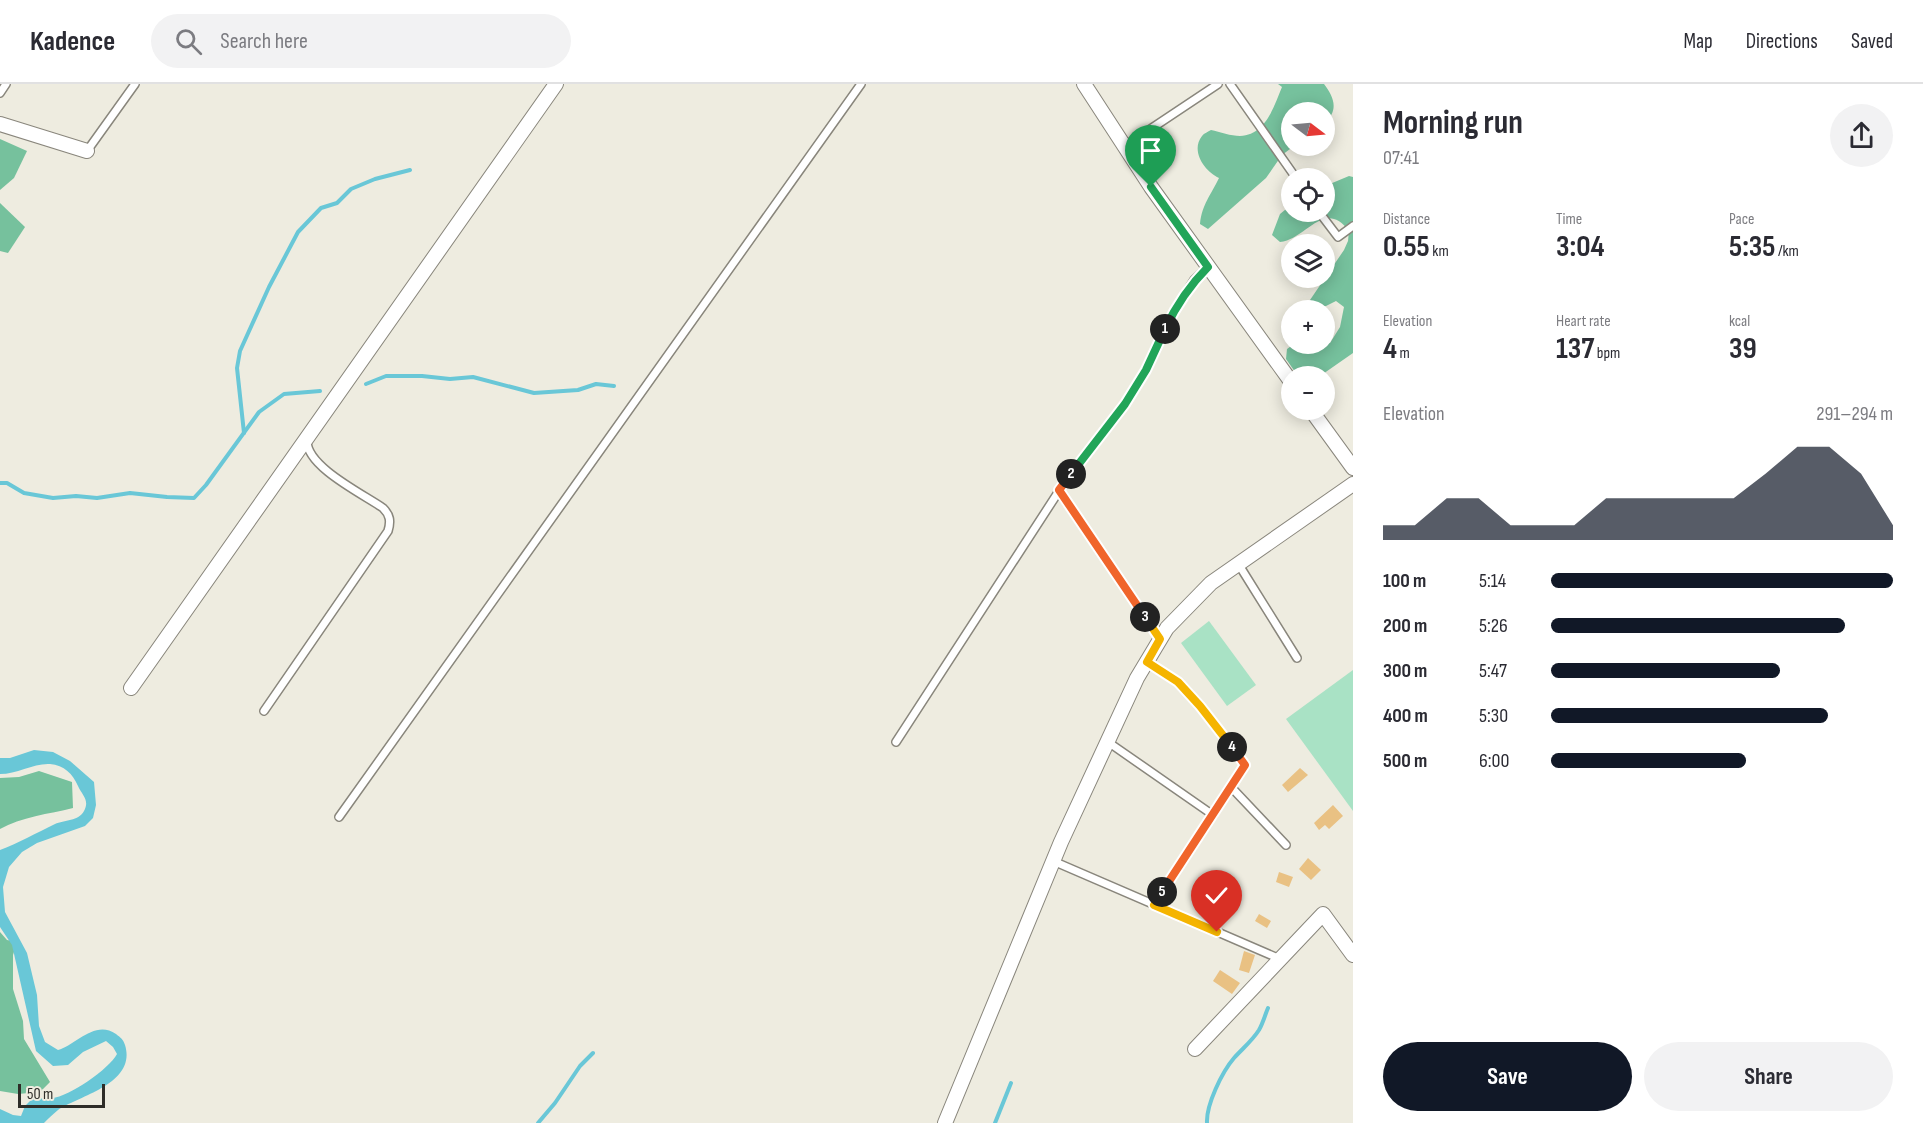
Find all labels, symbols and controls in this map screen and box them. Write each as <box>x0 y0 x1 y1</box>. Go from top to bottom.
search box <box>151 14 571 68</box>
text: Kadence <box>30 25 115 58</box>
icon: search <box>172 25 205 58</box>
text: Search here <box>220 28 308 55</box>
text: Map <box>1683 29 1713 54</box>
text: Directions <box>1746 29 1818 54</box>
text: Saved <box>1851 29 1893 54</box>
north arrow <box>1281 102 1335 156</box>
map controls <box>1281 102 1335 420</box>
text: Morning run <box>1383 103 1523 143</box>
button: share <box>1830 104 1893 167</box>
pin <box>1125 125 1176 187</box>
icon: arrive <box>1134 134 1167 167</box>
text: 07:41 <box>1383 146 1419 170</box>
button: locate <box>1281 168 1335 222</box>
text: Distance <box>1383 210 1430 229</box>
text: Time <box>1556 210 1582 229</box>
text: Pace <box>1729 210 1754 229</box>
text: 0.55 <box>1383 229 1430 265</box>
text: 3:04 <box>1556 229 1604 265</box>
text: 5:35 <box>1729 229 1775 265</box>
button: layers <box>1281 234 1335 288</box>
text: km <box>1430 242 1449 261</box>
text: /km <box>1775 242 1799 261</box>
button: + <box>1281 300 1335 354</box>
text: Elevation <box>1383 312 1432 331</box>
text: Heart rate <box>1556 312 1611 331</box>
text: kcal <box>1729 312 1750 331</box>
pin: 1 <box>1150 314 1180 344</box>
text: 1 <box>1162 319 1168 338</box>
text: 4 <box>1383 331 1397 367</box>
text: 137 <box>1556 331 1594 367</box>
text: 39 <box>1729 331 1757 367</box>
text: m <box>1397 344 1410 363</box>
text: bpm <box>1594 344 1620 363</box>
button: − <box>1281 366 1335 420</box>
text: Elevation <box>1383 402 1445 426</box>
text: 291–294 m <box>1816 402 1893 426</box>
pin: 2 <box>1056 459 1086 489</box>
text: 2 <box>1067 464 1075 483</box>
text: 100 m <box>1383 569 1426 593</box>
text: 5:14 <box>1479 569 1506 593</box>
pin: 3 <box>1130 602 1160 632</box>
text: 3 <box>1141 607 1149 626</box>
text: 200 m <box>1383 614 1427 638</box>
text: 5:26 <box>1479 614 1508 638</box>
text: 300 m <box>1383 659 1427 683</box>
text: 5:47 <box>1479 659 1507 683</box>
text: 400 m <box>1383 704 1428 728</box>
text: 5:30 <box>1479 704 1508 728</box>
pin: 4 <box>1217 732 1247 762</box>
text: 4 <box>1228 737 1236 756</box>
text: 500 m <box>1383 749 1427 773</box>
text: 6:00 <box>1479 749 1509 773</box>
pin <box>1191 870 1242 932</box>
pin: 5 <box>1147 877 1177 907</box>
icon: check <box>1200 879 1233 912</box>
text: 5 <box>1158 882 1166 901</box>
button: Save <box>1383 1042 1632 1111</box>
button: Share <box>1644 1042 1893 1111</box>
scale bar <box>18 1081 105 1108</box>
text: 50 m <box>27 1085 53 1104</box>

